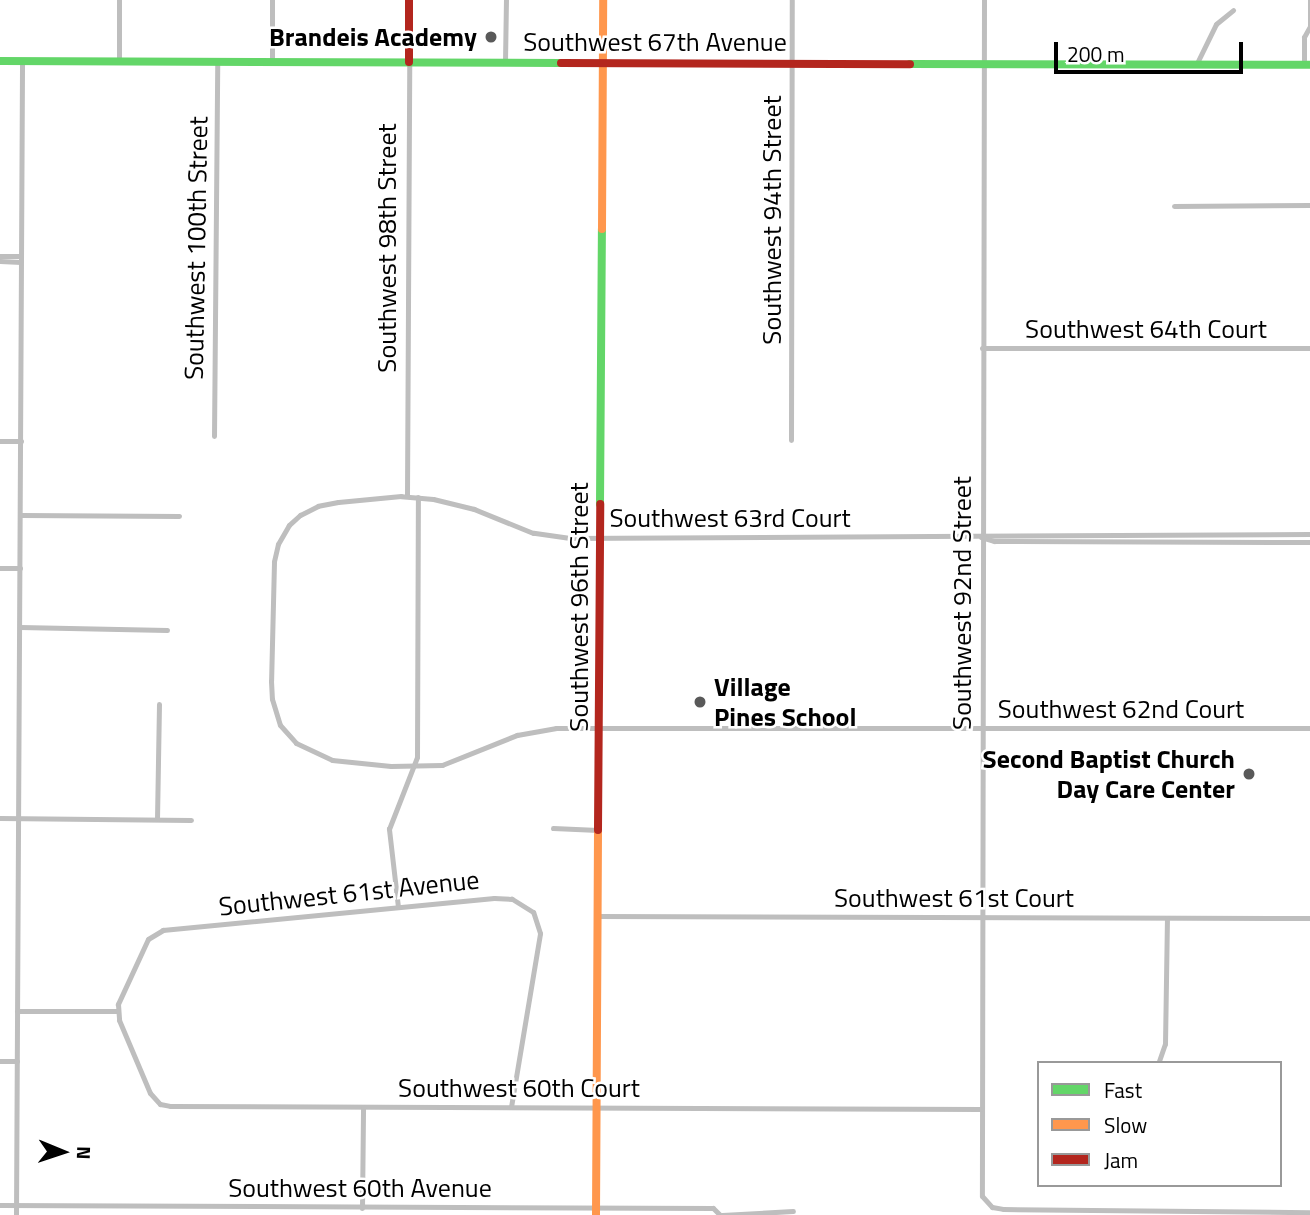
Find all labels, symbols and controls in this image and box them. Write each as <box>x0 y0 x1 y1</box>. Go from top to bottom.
place label: Brandeis Academy <box>269 21 477 53</box>
street label: Southwest 67th Avenue <box>523 26 787 58</box>
scale bar <box>1058 28 1247 72</box>
marker: Brandeis Academy <box>483 29 499 45</box>
text: 200 m <box>1067 38 1124 70</box>
street label: Southwest 94th Street <box>756 95 788 345</box>
street label: Southwest 100th Street <box>178 116 214 380</box>
street label: Southwest 98th Street <box>371 123 403 373</box>
street label: Southwest 64th Court <box>1025 313 1267 345</box>
street label: Southwest 92nd Street <box>946 476 978 730</box>
street label: Southwest 96th Street <box>563 482 595 732</box>
street label: Southwest 63rd Court <box>609 502 851 534</box>
place label: Village Pines School <box>714 671 856 732</box>
street label: Southwest 62nd Court <box>998 693 1244 725</box>
marker: Village Pines School <box>692 694 708 710</box>
place label: Second Baptist Church Day Care Center <box>982 743 1235 804</box>
marker: Second Baptist Church Day Care Center <box>1241 766 1257 782</box>
street label: Southwest 61st Avenue <box>217 864 481 922</box>
street label: Southwest 61st Court <box>834 882 1074 914</box>
legend <box>1037 1061 1282 1187</box>
street label: Southwest 60th Court <box>398 1072 640 1104</box>
text: Fast <box>1104 1074 1142 1106</box>
text: Slow <box>1104 1109 1147 1141</box>
north arrow <box>28 1117 98 1187</box>
text: Jam <box>1104 1144 1138 1176</box>
text: N <box>70 1146 99 1160</box>
street label: Southwest 60th Avenue <box>228 1172 492 1204</box>

